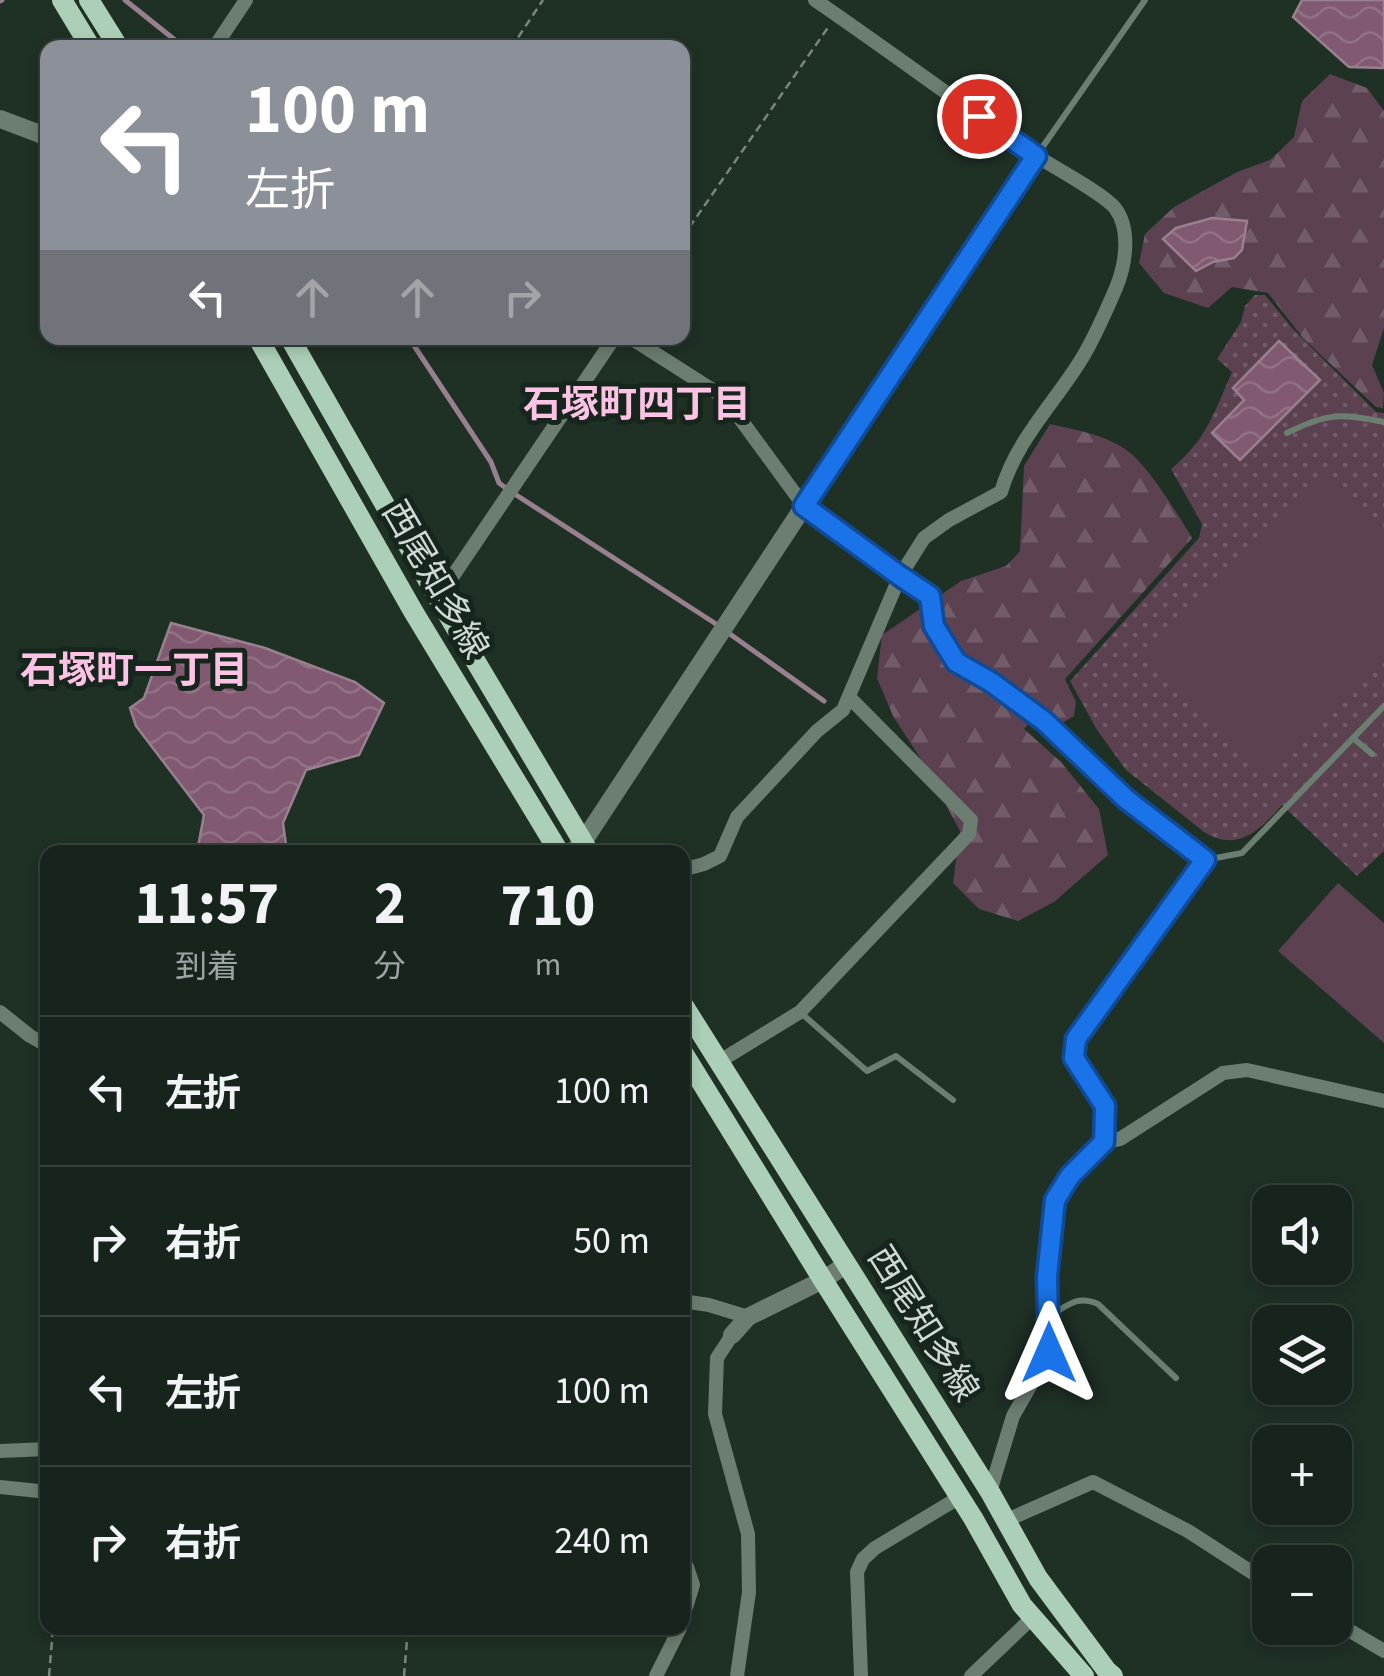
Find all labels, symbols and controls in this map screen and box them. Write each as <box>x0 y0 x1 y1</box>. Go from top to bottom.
text: 100 m <box>245 60 430 160</box>
pin <box>937 74 1022 159</box>
icon: left <box>80 80 210 210</box>
icon: arrive <box>952 89 1007 144</box>
text: 左折 <box>245 159 335 223</box>
icon: left <box>180 270 235 325</box>
icon: ahead <box>285 270 340 325</box>
icon: ahead <box>390 270 445 325</box>
icon: right <box>495 270 550 325</box>
district label: 石塚町四丁目 <box>523 378 751 432</box>
street label: 西尾知多線 <box>370 492 500 668</box>
district label: 石塚町一丁目 <box>20 644 248 698</box>
text: 11:57 <box>135 862 279 947</box>
text: 2 <box>374 862 406 947</box>
text: 710 <box>500 864 595 949</box>
text: m <box>535 942 561 988</box>
text: 到着 <box>175 944 239 990</box>
text: 分 <box>374 944 406 990</box>
icon: left <box>80 1064 135 1119</box>
text: 100 m <box>554 1064 650 1118</box>
text: 左折 <box>165 1067 241 1121</box>
map controls <box>1252 1185 1352 1645</box>
button: sound <box>1252 1185 1352 1285</box>
icon: right <box>80 1214 135 1269</box>
text: 50 m <box>573 1214 650 1268</box>
text: 右折 <box>165 1217 241 1271</box>
street label: 西尾知多線 <box>855 1237 991 1411</box>
position arrow <box>997 1301 1101 1405</box>
button: layers <box>1252 1305 1352 1405</box>
icon: left <box>80 1364 135 1419</box>
text: 100 m <box>554 1364 650 1418</box>
text: 左折 <box>165 1367 241 1421</box>
button: + <box>1252 1425 1352 1525</box>
icon: right <box>80 1514 135 1569</box>
text: 240 m <box>554 1514 650 1568</box>
text: 右折 <box>165 1517 241 1571</box>
button: − <box>1252 1545 1352 1645</box>

